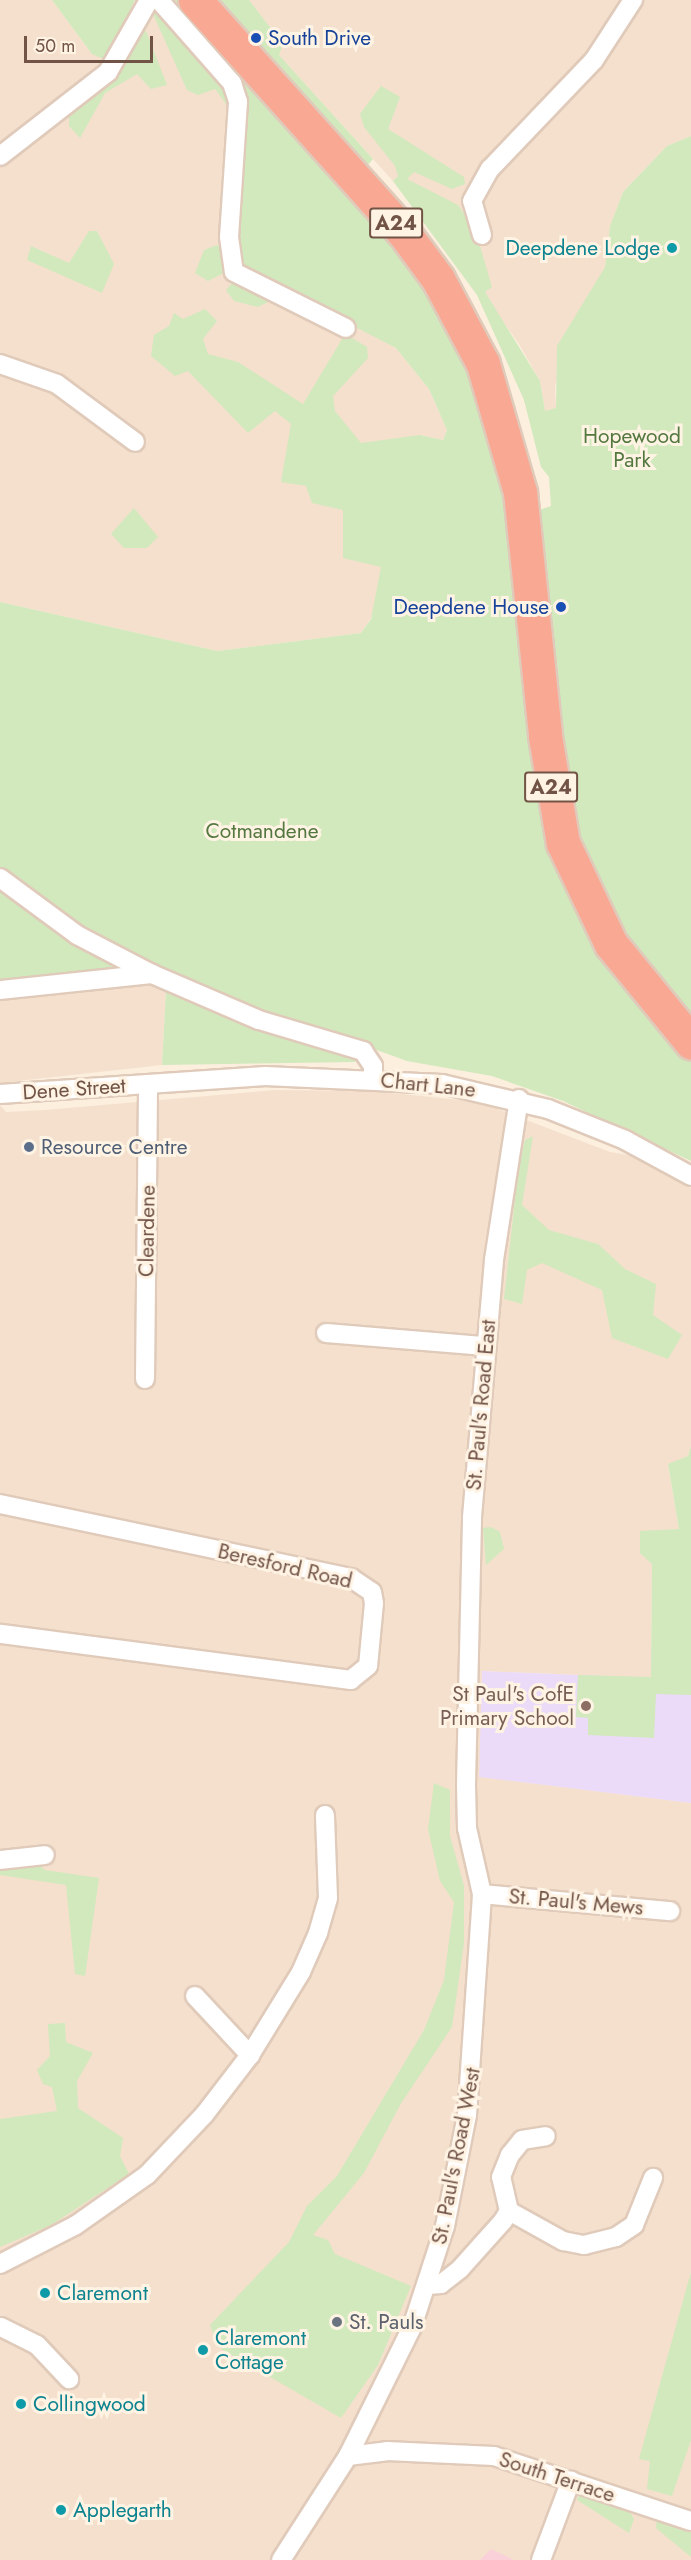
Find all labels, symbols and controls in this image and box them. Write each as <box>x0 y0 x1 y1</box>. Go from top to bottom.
scale bar <box>27 24 156 62</box>
place label: South Drive <box>268 25 371 51</box>
marker: South Drive <box>249 31 263 45</box>
text: 50 m <box>35 33 75 59</box>
road number: A24 <box>369 206 423 240</box>
place label: Deepdene Lodge <box>506 235 660 261</box>
marker: Deepdene Lodge <box>665 241 679 255</box>
park label: Hopewood Park <box>583 423 681 473</box>
place label: Deepdene House <box>393 594 549 620</box>
marker: Deepdene House <box>554 600 568 614</box>
road number: A24 <box>524 770 578 804</box>
park label: Cotmandene <box>205 818 319 844</box>
street label: Chart Lane <box>379 1067 477 1103</box>
street label: Dene Street <box>22 1073 126 1105</box>
place label: Resource Centre <box>41 1134 188 1160</box>
marker: Resource Centre <box>22 1140 36 1154</box>
street label: Cleardene <box>134 1185 160 1277</box>
street label: St. Paul's Road East <box>461 1319 501 1491</box>
street label: Beresford Road <box>215 1538 355 1594</box>
place label: St Paul's CofE Primary School <box>440 1681 574 1731</box>
marker: St Paul's CofE Primary School <box>579 1699 593 1713</box>
street label: St. Paul's Mews <box>508 1884 644 1920</box>
street label: St. Paul's Road West <box>426 2065 486 2247</box>
place label: Claremont <box>57 2280 148 2306</box>
marker: Claremont <box>38 2286 52 2300</box>
place label: St. Pauls <box>349 2309 423 2335</box>
marker: St. Pauls <box>330 2315 344 2329</box>
place label: Claremont Cottage <box>215 2325 306 2375</box>
marker: Claremont Cottage <box>196 2343 210 2357</box>
place label: Collingwood <box>33 2391 146 2417</box>
marker: Collingwood <box>14 2397 28 2411</box>
street label: South Terrace <box>496 2446 618 2508</box>
place label: Applegarth <box>73 2497 172 2523</box>
marker: Applegarth <box>54 2503 68 2517</box>

